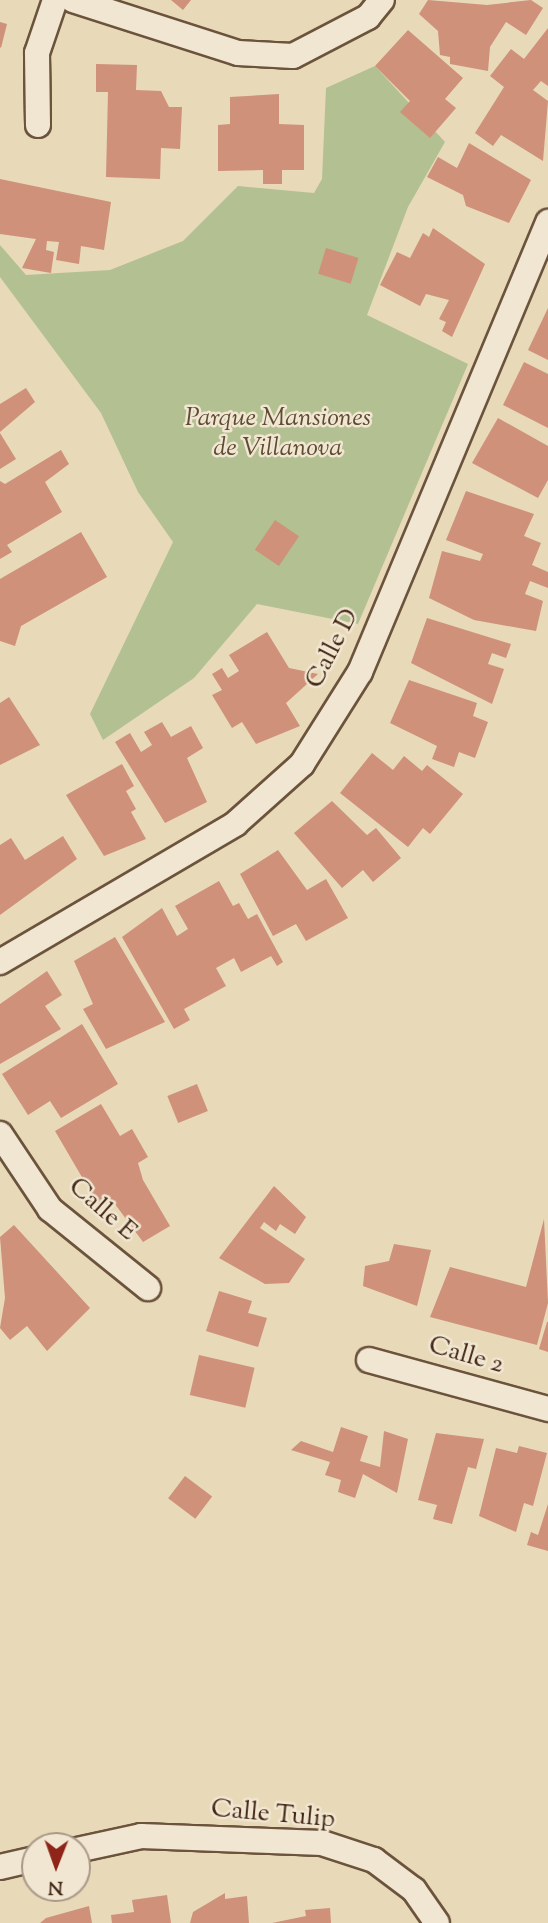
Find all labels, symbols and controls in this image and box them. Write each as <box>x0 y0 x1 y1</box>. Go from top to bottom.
park label: Parque Mansiones de Villanova <box>185 403 371 464</box>
street label: Calle D <box>300 604 366 694</box>
street label: Calle E <box>62 1172 142 1248</box>
street label: Calle 2 <box>425 1330 507 1382</box>
street label: Calle Tulip <box>210 1794 336 1836</box>
north arrow <box>21 1832 91 1902</box>
text: N <box>48 1873 63 1900</box>

